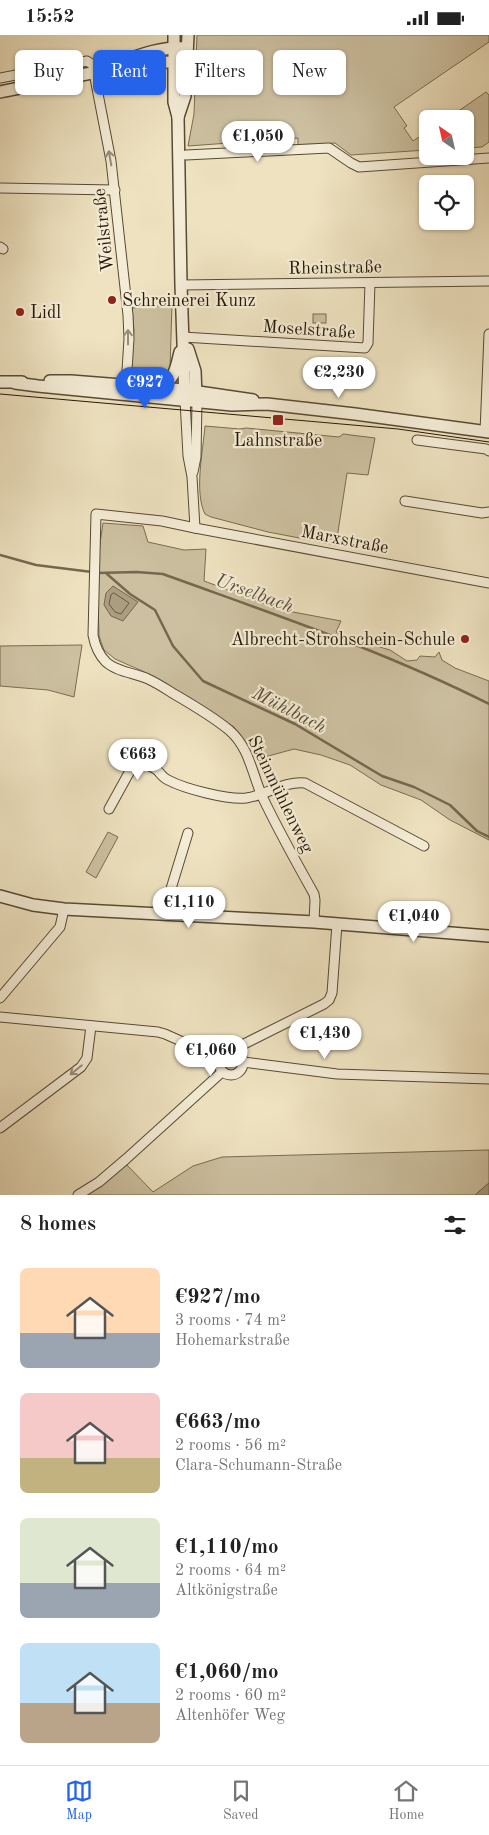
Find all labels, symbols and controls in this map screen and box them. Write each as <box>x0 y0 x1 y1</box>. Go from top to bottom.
text: 15:52 <box>25 8 74 27</box>
chip: Buy <box>15 50 83 95</box>
chip: Rent <box>93 50 166 95</box>
chip: Filters <box>176 50 263 95</box>
chip: New <box>273 50 346 95</box>
north arrow <box>419 110 474 165</box>
map controls <box>419 110 474 230</box>
pin: €1,050 <box>217 121 299 163</box>
text: €1,050 <box>233 129 283 145</box>
one-way arrow <box>105 150 115 166</box>
button: locate <box>419 175 474 230</box>
street label: Weilstraße <box>91 187 117 272</box>
street label: Rheinstraße <box>288 258 382 278</box>
place label: Schreinerei Kunz <box>122 292 256 310</box>
marker: Schreinerei Kunz <box>106 294 118 306</box>
place label: Lidl <box>30 304 61 322</box>
marker: Lidl <box>14 306 26 318</box>
street label: Moselstraße <box>262 318 356 342</box>
one-way arrow <box>123 329 133 346</box>
pin: €2,230 <box>298 357 380 399</box>
text: €2,230 <box>314 365 364 381</box>
pin: €927 <box>115 367 175 409</box>
text: €927 <box>126 375 164 391</box>
marker: Lahnstraße <box>271 413 285 427</box>
place label: Lahnstraße <box>234 432 322 450</box>
street label: Marxstraße <box>299 523 390 557</box>
water label: Urselbach <box>213 571 296 617</box>
place label: Albrecht-Strohschein-Schule <box>231 631 455 649</box>
marker: Albrecht-Strohschein-Schule <box>459 633 471 645</box>
water label: Mühlbach <box>248 684 329 738</box>
street label: Steinmühlenweg <box>244 733 316 856</box>
pin: €663 <box>108 739 168 781</box>
text: €663 <box>119 747 157 763</box>
pin: €1,110 <box>148 887 230 929</box>
text: €1,110 <box>164 895 214 911</box>
pin: €1,040 <box>373 901 455 943</box>
text: €1,040 <box>389 909 439 925</box>
pin: €1,430 <box>284 1017 366 1060</box>
text: €1,430 <box>300 1026 350 1042</box>
pin: €1,060 <box>170 1035 252 1077</box>
text: €1,060 <box>186 1043 236 1059</box>
one-way arrow <box>70 1065 83 1076</box>
icon: filters <box>441 1211 469 1239</box>
text: 8 homes <box>20 1214 96 1235</box>
text: €927/mo <box>175 1287 261 1308</box>
icon: home <box>60 1288 120 1348</box>
text: 3 rooms · 74 m² <box>175 1313 286 1329</box>
text: Hohemarkstraße <box>175 1333 290 1349</box>
text: €663/mo <box>175 1412 261 1433</box>
icon: home <box>60 1413 120 1473</box>
text: 2 rooms · 56 m² <box>175 1438 286 1454</box>
text: Clara-Schumann-Straße <box>175 1458 342 1474</box>
text: €1,110/mo <box>175 1537 279 1558</box>
icon: home <box>60 1538 120 1598</box>
text: 2 rooms · 64 m² <box>175 1563 286 1579</box>
text: Altkönigstraße <box>175 1583 278 1599</box>
text: €1,060/mo <box>175 1662 279 1683</box>
icon: home <box>60 1663 120 1723</box>
text: 2 rooms · 60 m² <box>175 1688 286 1704</box>
text: Altenhöfer Weg <box>175 1708 285 1724</box>
tab: Map <box>65 1777 93 1824</box>
tab: Saved <box>223 1777 259 1824</box>
tab: Home <box>388 1777 424 1824</box>

